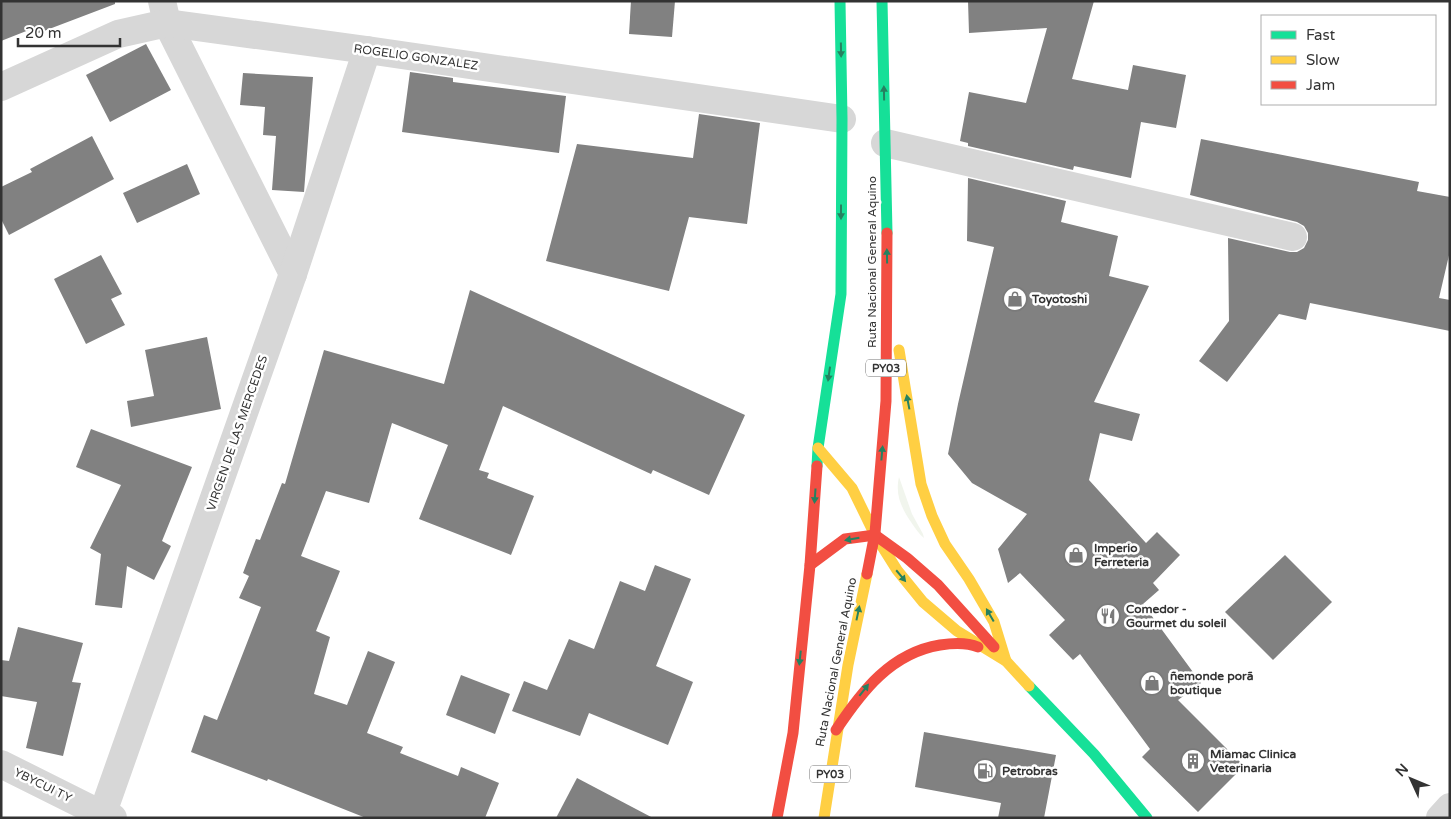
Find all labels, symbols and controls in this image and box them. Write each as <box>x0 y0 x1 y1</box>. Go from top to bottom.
scale bar <box>18 15 120 47</box>
legend <box>1261 15 1436 105</box>
text: 20 m <box>25 24 62 42</box>
text: Fast <box>1306 26 1336 44</box>
street label: ROGELIO GONZALEZ <box>353 41 479 73</box>
one-way arrow <box>837 42 845 58</box>
text: Slow <box>1306 51 1340 69</box>
text: Jam <box>1306 76 1335 94</box>
one-way arrow <box>880 85 888 101</box>
street label: Ruta Nacional General Aquino <box>865 176 879 348</box>
one-way arrow <box>837 205 845 221</box>
one-way arrow <box>883 247 891 263</box>
shop icon: Toyotoshi <box>1002 286 1028 312</box>
place label: Toyotoshi <box>1031 292 1087 307</box>
street label: VIRGEN DE LAS MERCEDES <box>204 353 270 513</box>
road number: PY03 <box>866 359 906 376</box>
one-way arrow <box>825 366 833 382</box>
one-way arrow <box>903 393 911 409</box>
one-way arrow <box>878 445 886 461</box>
one-way arrow <box>810 489 818 505</box>
one-way arrow <box>843 535 859 543</box>
place label: Imperio Ferreteria <box>1094 541 1149 569</box>
shop icon: Imperio Ferreteria <box>1063 542 1089 568</box>
one-way arrow <box>896 569 907 582</box>
street label: Ruta Nacional General Aquino <box>813 576 859 748</box>
place label: Comedor - Gourmet du soleil <box>1126 602 1227 630</box>
restaurant icon: Comedor - Gourmet du soleil <box>1095 603 1121 629</box>
one-way arrow <box>854 606 862 621</box>
one-way arrow <box>986 608 994 623</box>
one-way arrow <box>796 650 804 666</box>
place label: ñemonde porã boutique <box>1170 669 1254 698</box>
shop icon: ñemonde porã boutique <box>1139 670 1165 696</box>
one-way arrow <box>859 684 870 697</box>
place label: Miamac Clinica Veterinaria <box>1210 747 1296 775</box>
building icon: Miamac Clinica Veterinaria <box>1180 748 1206 774</box>
north arrow <box>1386 754 1436 804</box>
fuel station icon: Petrobras <box>972 758 998 784</box>
text: N <box>1392 760 1412 780</box>
place label: Petrobras <box>1002 764 1058 778</box>
street label: YBYCUI TY <box>12 765 74 805</box>
road number: PY03 <box>810 766 850 782</box>

